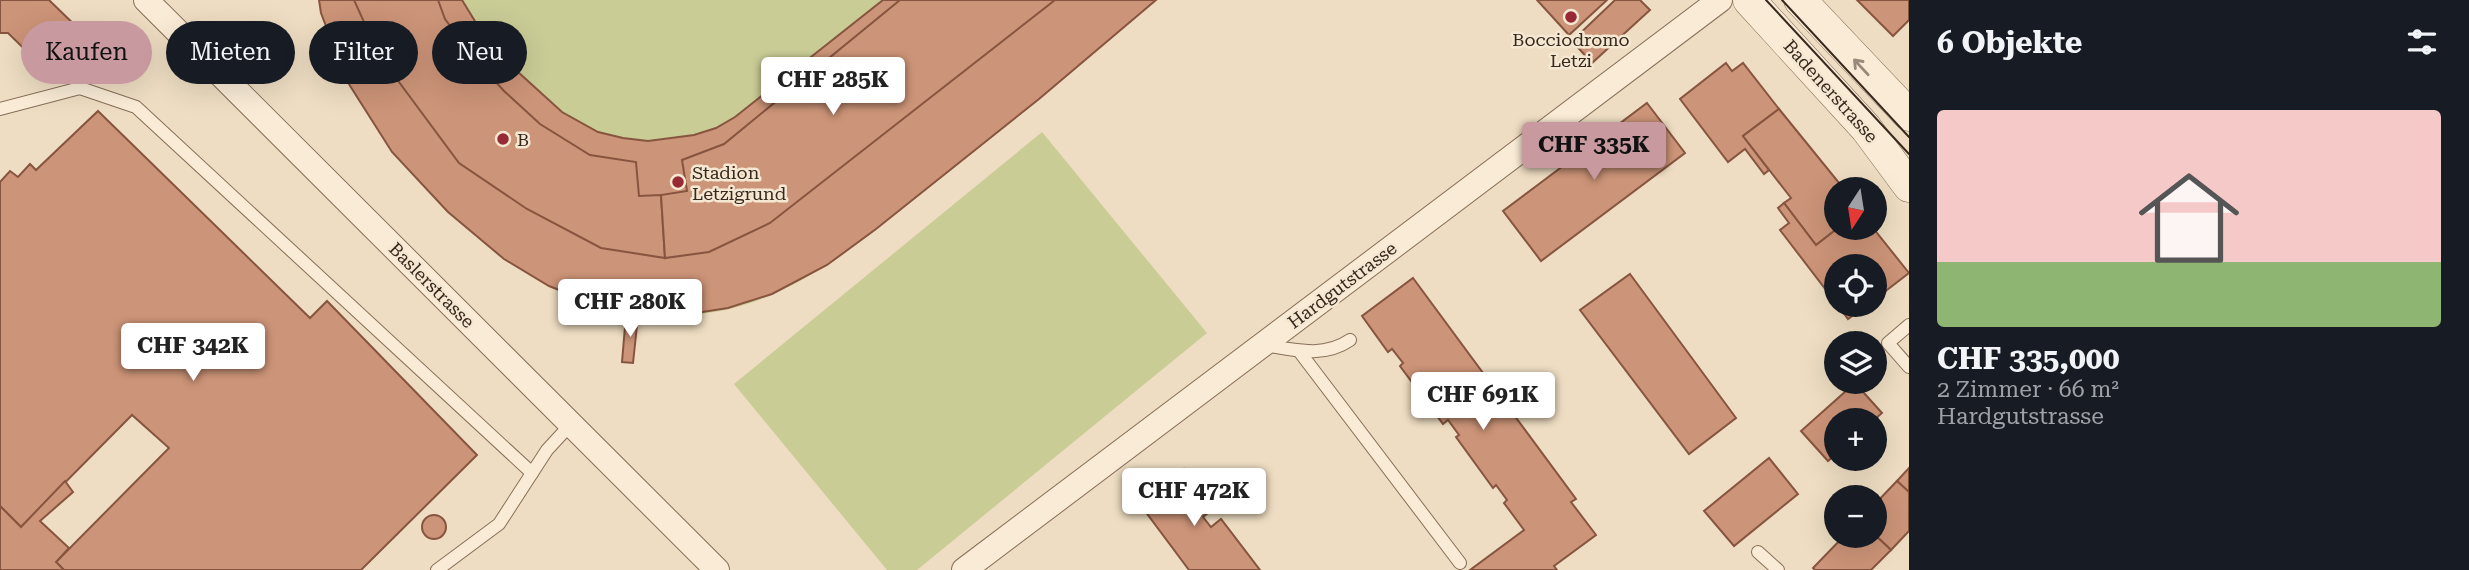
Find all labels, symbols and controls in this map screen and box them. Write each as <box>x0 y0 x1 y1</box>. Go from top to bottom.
marker: Bocciodromo Letzi <box>1563 9 1579 25</box>
chip: Kaufen <box>21 21 152 84</box>
chip: Mieten <box>166 21 295 84</box>
chip: Filter <box>309 21 418 84</box>
chip: Neu <box>432 21 527 84</box>
icon: filters <box>2403 23 2441 61</box>
text: 6 Objekte <box>1937 25 2082 60</box>
place label: Bocciodromo Letzi <box>1512 29 1630 71</box>
street label: Badenerstrasse <box>1779 35 1883 147</box>
pin: CHF 285K <box>761 58 905 117</box>
one-way arrow <box>1853 58 1869 76</box>
text: CHF 285K <box>777 66 889 93</box>
pin: CHF 335K <box>1522 122 1666 182</box>
place label: B <box>517 129 529 150</box>
marker: B <box>495 131 511 147</box>
text: CHF 335K <box>1538 131 1650 158</box>
icon: home <box>2126 155 2252 281</box>
place label: Stadion Letzigrund <box>692 162 787 204</box>
marker: Stadion Letzigrund <box>670 174 686 190</box>
north arrow <box>1824 177 1886 240</box>
map controls <box>1824 177 1887 548</box>
street label: Hardgutstrasse <box>1284 237 1401 333</box>
street label: Baslerstrasse <box>385 238 479 332</box>
button: locate <box>1824 254 1887 317</box>
pin: CHF 280K <box>558 280 702 339</box>
text: CHF 280K <box>574 288 686 315</box>
pin: CHF 342K <box>121 324 265 383</box>
button: layers <box>1824 331 1887 394</box>
text: CHF 342K <box>137 332 249 359</box>
text: CHF 335,000 <box>1937 341 2119 376</box>
pin: CHF 691K <box>1411 372 1555 432</box>
text: 2 Zimmer · 66 m² <box>1937 376 2119 403</box>
text: CHF 691K <box>1427 381 1539 408</box>
text: Hardgutstrasse <box>1937 403 2104 430</box>
button: + <box>1824 408 1887 471</box>
pin: CHF 472K <box>1122 468 1266 528</box>
text: CHF 472K <box>1138 477 1250 504</box>
button: − <box>1824 485 1887 548</box>

